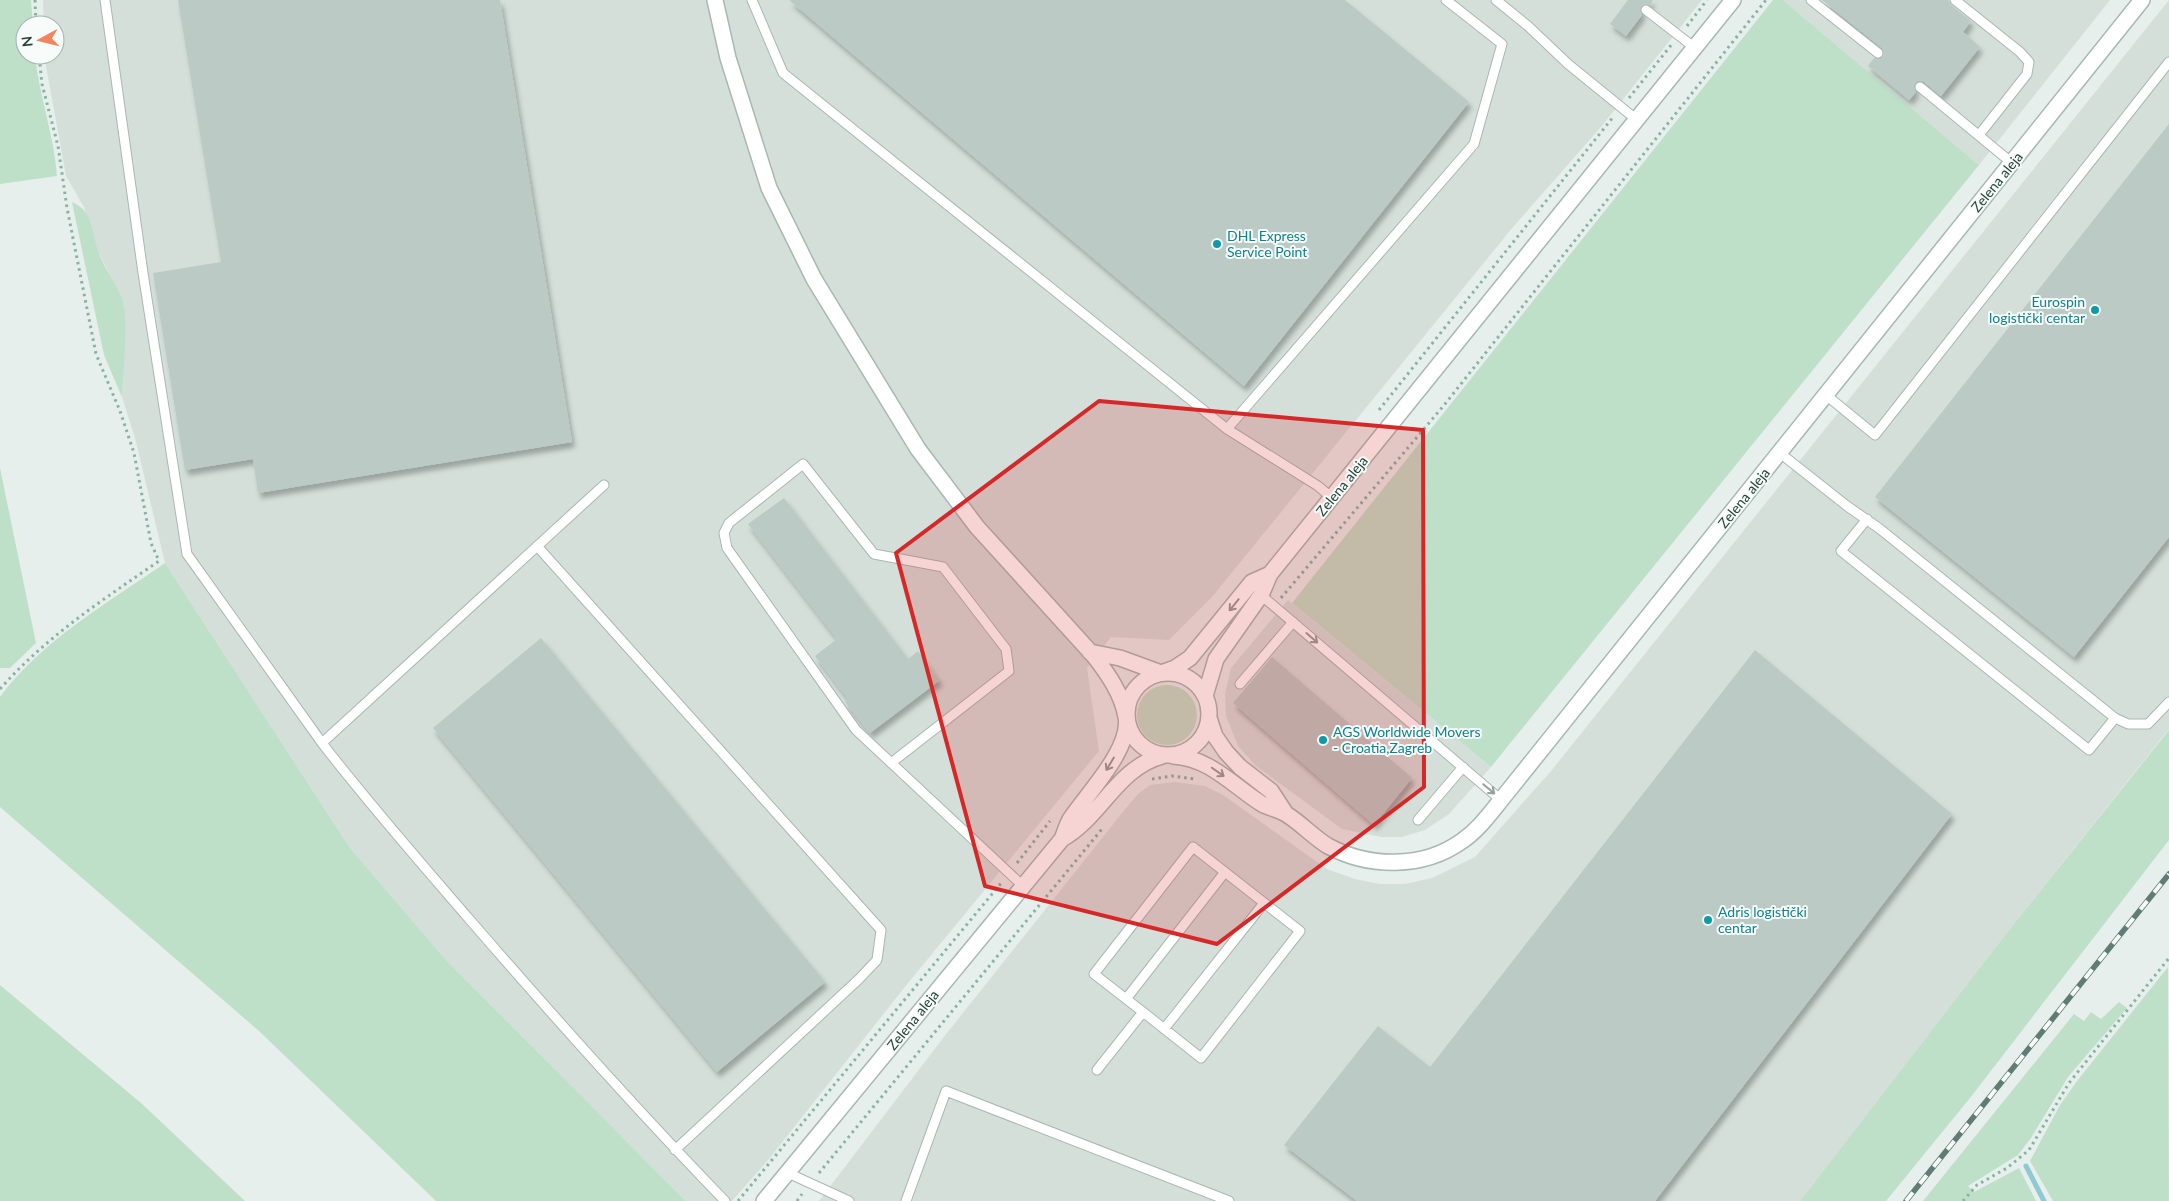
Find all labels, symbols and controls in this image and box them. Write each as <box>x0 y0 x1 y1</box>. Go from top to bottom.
north arrow <box>15 15 65 65</box>
text: N <box>18 35 36 48</box>
street label: Zelena aleja <box>1967 148 2026 215</box>
place label: DHL Express Service Point <box>1227 227 1307 260</box>
marker: DHL Express Service Point <box>1211 238 1223 250</box>
place label: Eurospin logistički centar <box>1989 293 2085 326</box>
marker: Eurospin logistički centar <box>2089 304 2101 316</box>
street label: Zelena aleja <box>1312 452 1371 519</box>
street label: Zelena aleja <box>1714 464 1773 531</box>
one-way arrow <box>1228 598 1239 611</box>
one-way arrow <box>1305 632 1318 644</box>
place label: AGS Worldwide Movers - Croatia,Zagreb <box>1333 723 1481 756</box>
marker: AGS Worldwide Movers - Croatia,Zagreb <box>1317 734 1329 746</box>
one-way arrow <box>1105 756 1115 770</box>
one-way arrow <box>1211 767 1225 777</box>
one-way arrow <box>1482 783 1495 795</box>
place label: Adris logistički centar <box>1718 903 1807 936</box>
marker: Adris logistički centar <box>1702 914 1714 926</box>
street label: Zelena aleja <box>883 986 942 1053</box>

